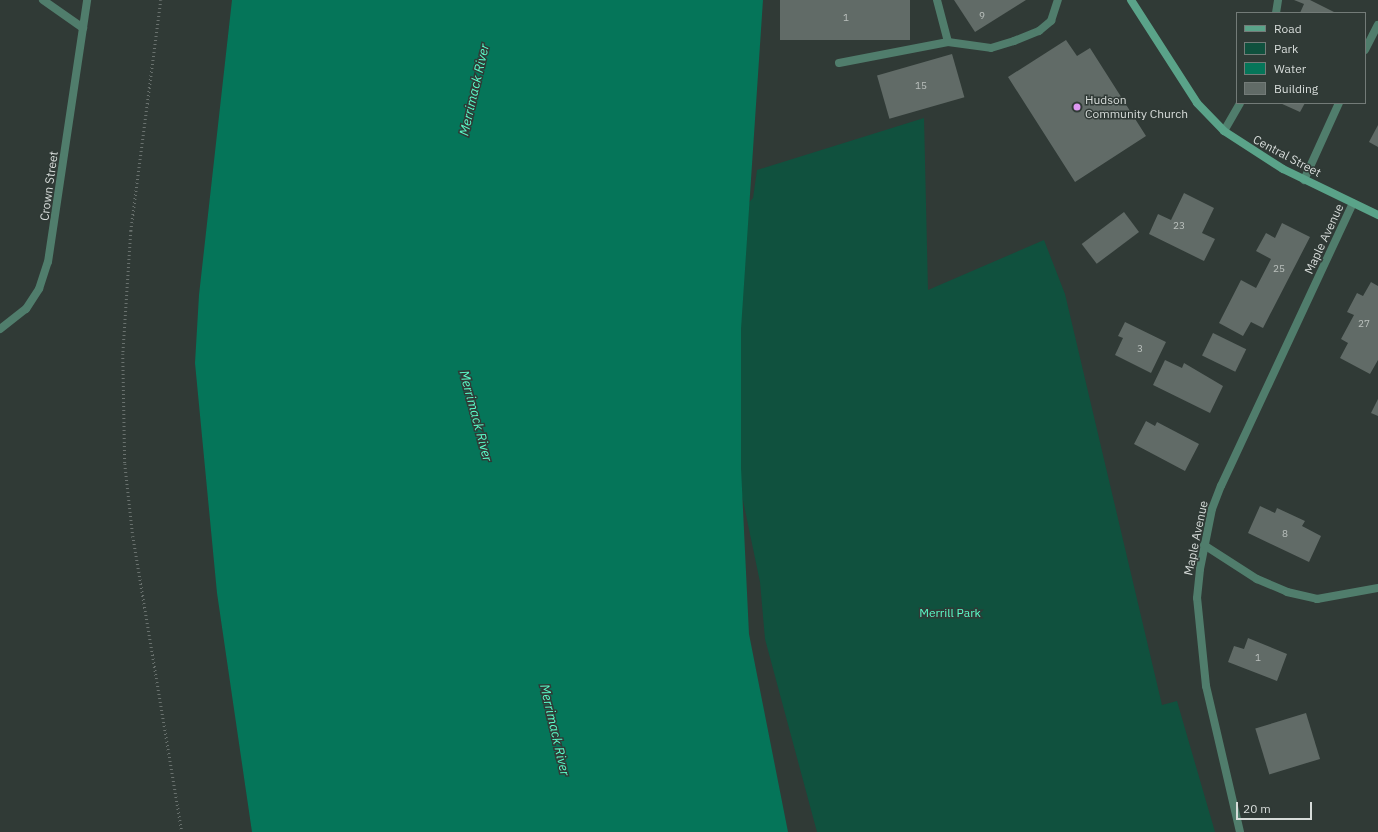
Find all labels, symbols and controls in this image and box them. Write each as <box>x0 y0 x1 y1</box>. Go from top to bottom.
house number: 9 <box>979 10 985 22</box>
house number: 1 <box>843 12 849 24</box>
legend <box>1236 12 1366 104</box>
text: Road <box>1274 21 1302 36</box>
text: Park <box>1274 41 1298 56</box>
water label: Merrimack River <box>457 43 493 137</box>
text: Water <box>1274 61 1306 76</box>
house number: 15 <box>915 80 927 92</box>
text: Building <box>1274 81 1318 96</box>
place label: Hudson Community Church <box>1085 93 1188 121</box>
marker: Hudson Community Church <box>1072 102 1082 112</box>
street label: Central Street <box>1251 132 1323 180</box>
street label: Crown Street <box>37 150 61 222</box>
street label: Maple Avenue <box>1301 202 1347 276</box>
house number: 23 <box>1173 220 1185 232</box>
house number: 25 <box>1273 263 1285 275</box>
house number: 27 <box>1358 318 1370 330</box>
house number: 3 <box>1137 343 1143 355</box>
water label: Merrimack River <box>455 369 495 463</box>
street label: Maple Avenue <box>1181 499 1211 577</box>
house number: 8 <box>1282 528 1288 540</box>
park label: Merrill Park <box>919 606 981 620</box>
house number: 1 <box>1255 652 1261 664</box>
water label: Merrimack River <box>536 683 572 777</box>
scale bar <box>1238 794 1314 820</box>
text: 20 m <box>1243 801 1271 816</box>

